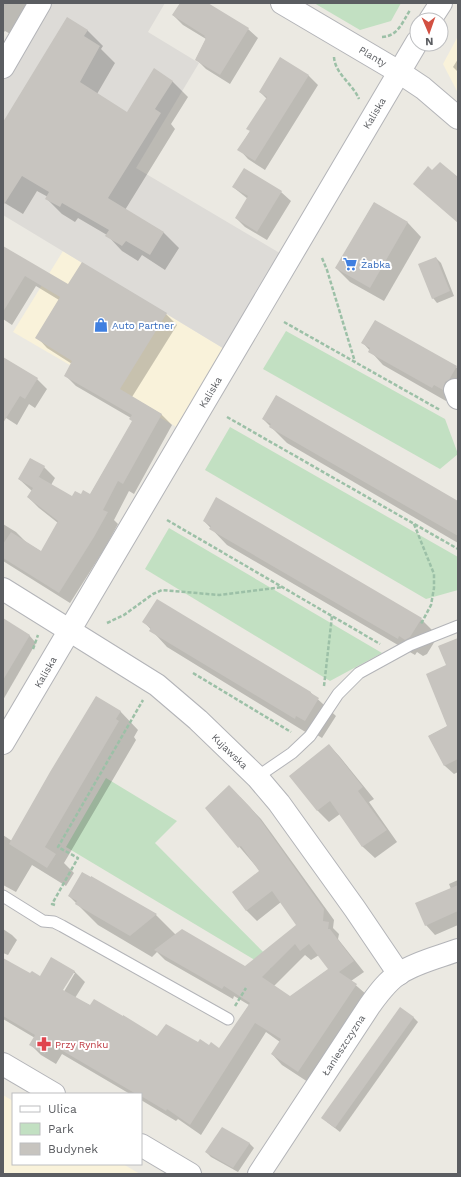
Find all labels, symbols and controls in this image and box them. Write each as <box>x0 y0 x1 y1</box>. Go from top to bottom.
north arrow <box>409 12 449 52</box>
text: N <box>425 35 434 48</box>
street label: Planty <box>357 44 389 69</box>
street label: Kaliska <box>361 95 388 131</box>
supermarket icon: Żabka <box>342 256 358 272</box>
place label: Żabka <box>361 259 391 270</box>
shop icon: Auto Partner <box>93 317 109 333</box>
place label: Auto Partner <box>112 320 174 331</box>
street label: Kaliska <box>197 374 224 410</box>
street label: Kaliska <box>32 654 59 690</box>
street label: Kujawska <box>209 732 250 771</box>
street label: Łanieszczyzna <box>320 1012 367 1078</box>
pharmacy icon: Przy Rynku <box>36 1036 52 1052</box>
place label: Przy Rynku <box>55 1039 108 1050</box>
legend <box>12 1093 142 1165</box>
text: Ulica <box>48 1102 77 1116</box>
text: Park <box>48 1122 74 1136</box>
text: Budynek <box>48 1142 98 1156</box>

